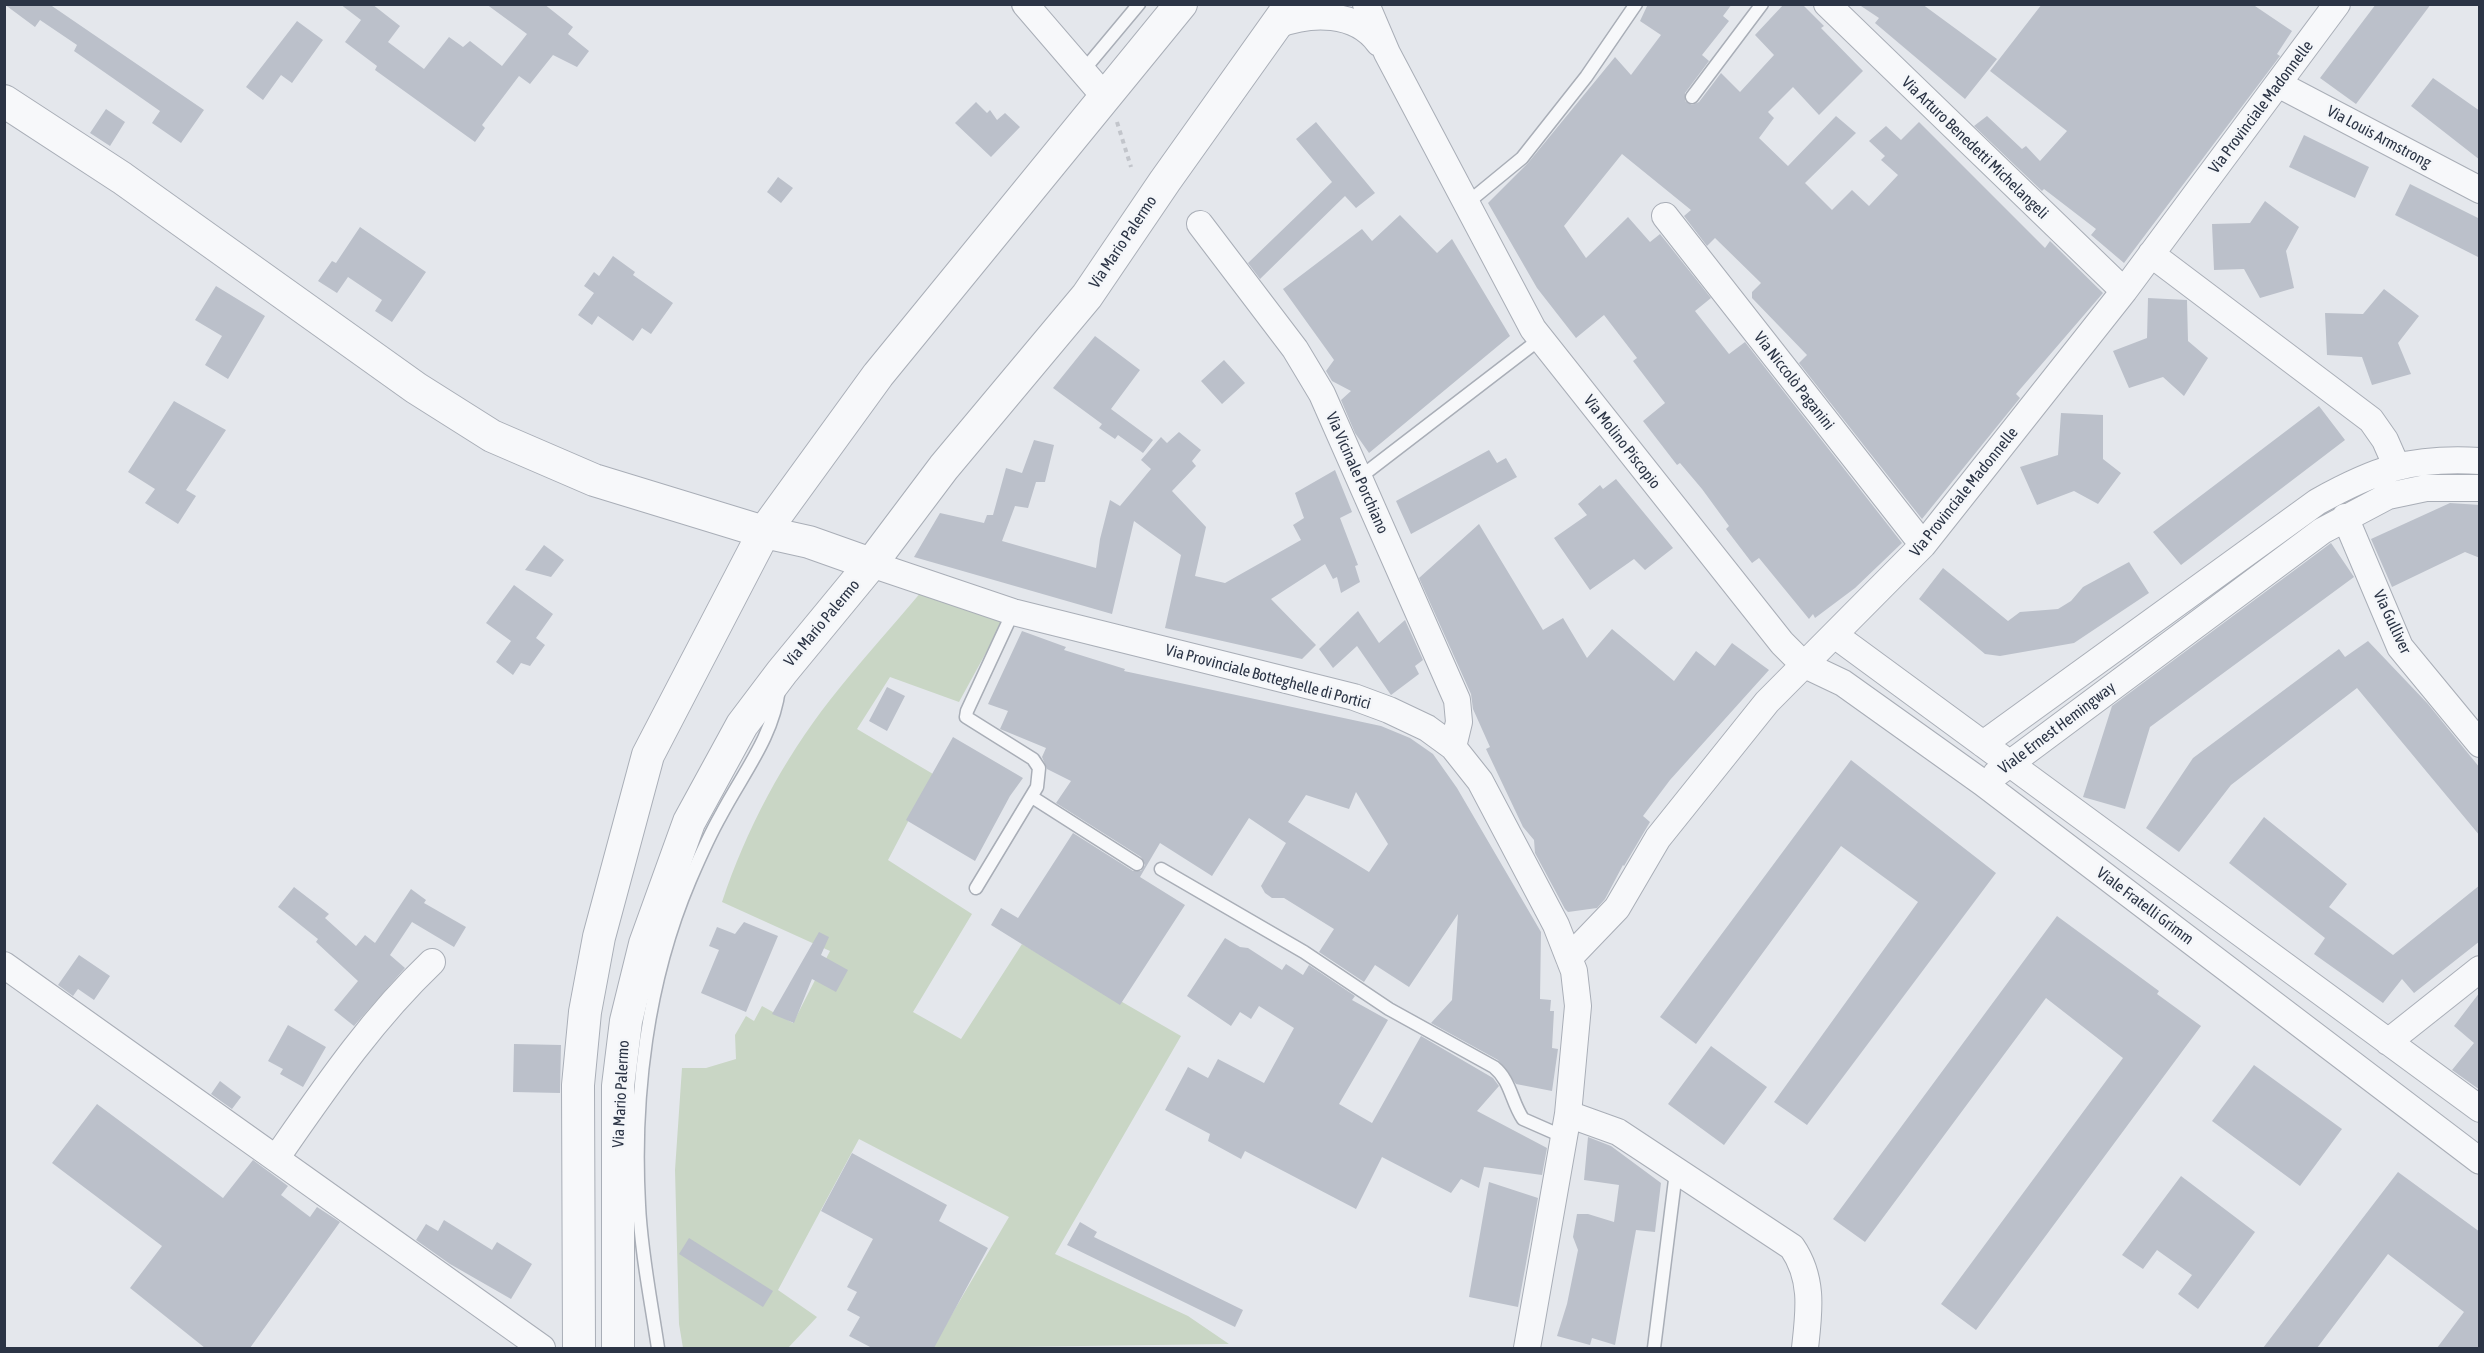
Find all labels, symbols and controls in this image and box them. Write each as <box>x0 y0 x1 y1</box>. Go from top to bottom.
street label: Via Provinciale Madonnelle <box>2205 37 2317 177</box>
street label: Via Arturo Benedetti Michelangeli <box>1898 73 2052 223</box>
street label: Via Louis Armstrong <box>2324 101 2434 173</box>
street label: Via Mario Palermo <box>1085 192 1161 292</box>
street label: Via Niccolò Paganini <box>1750 328 1838 434</box>
street label: Via Molino Piscopio <box>1579 391 1665 493</box>
street label: Via Vicinale Porchiano <box>1322 409 1392 537</box>
street label: Via Provinciale Madonnelle <box>1906 423 2022 561</box>
street label: Via Mario Palermo <box>780 576 864 670</box>
street label: Via Gulliver <box>2369 587 2415 657</box>
street label: Via Provinciale Botteghelle di Portici <box>1163 640 1373 714</box>
street label: Viale Ernest Hemingway <box>1995 678 2119 778</box>
street label: Viale Fratelli Grimm <box>2093 863 2197 949</box>
street label: Via Mario Palermo <box>609 1040 633 1148</box>

